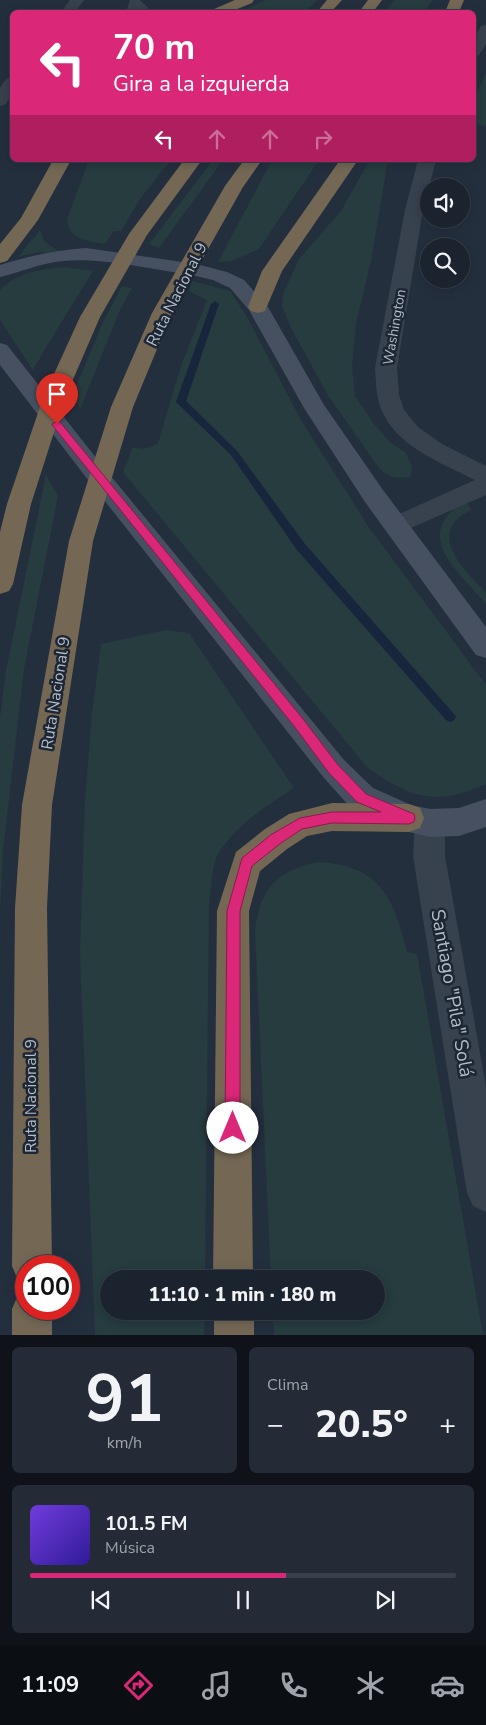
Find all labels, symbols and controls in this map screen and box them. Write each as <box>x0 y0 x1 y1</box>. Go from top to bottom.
text: 70 m <box>113 24 195 71</box>
icon: left <box>30 30 95 95</box>
text: Gira a la izquierda <box>113 69 290 99</box>
icon: left <box>150 125 178 153</box>
icon: ahead <box>203 125 231 153</box>
icon: ahead <box>256 125 284 153</box>
icon: right <box>309 125 337 153</box>
map controls <box>420 178 470 288</box>
button: sound <box>420 178 470 228</box>
button: search <box>420 238 470 288</box>
street label: Ruta Nacional 9 <box>141 239 213 350</box>
street label: Washington <box>378 288 411 366</box>
pin <box>36 373 78 424</box>
icon: arrive <box>43 380 71 408</box>
street label: Ruta Nacional 9 <box>36 635 76 751</box>
street label: Santiago "Pila" Solá <box>424 907 480 1079</box>
street label: Ruta Nacional 9 <box>20 1039 42 1153</box>
position arrow <box>206 1101 258 1153</box>
speed limit sign: 100 <box>15 1255 80 1320</box>
text: 11:10 · 1 min · 180 m <box>149 1282 336 1308</box>
text: 91 <box>85 1355 164 1444</box>
text: Clima <box>267 1374 308 1396</box>
text: 20.5° <box>315 1399 408 1450</box>
text: − <box>267 1406 284 1444</box>
text: + <box>439 1406 456 1444</box>
text: km/h <box>107 1432 142 1454</box>
text: 101.5 FM <box>105 1511 188 1537</box>
text: Música <box>105 1537 155 1559</box>
icon: previous <box>87 1586 115 1614</box>
icon: pause <box>229 1586 257 1614</box>
icon: next <box>371 1586 399 1614</box>
icon: directions <box>121 1668 156 1703</box>
icon: music <box>199 1668 234 1703</box>
icon: phone <box>276 1668 311 1703</box>
icon: climate <box>353 1668 388 1703</box>
icon: car <box>430 1668 465 1703</box>
text: 11:09 <box>21 1670 79 1700</box>

